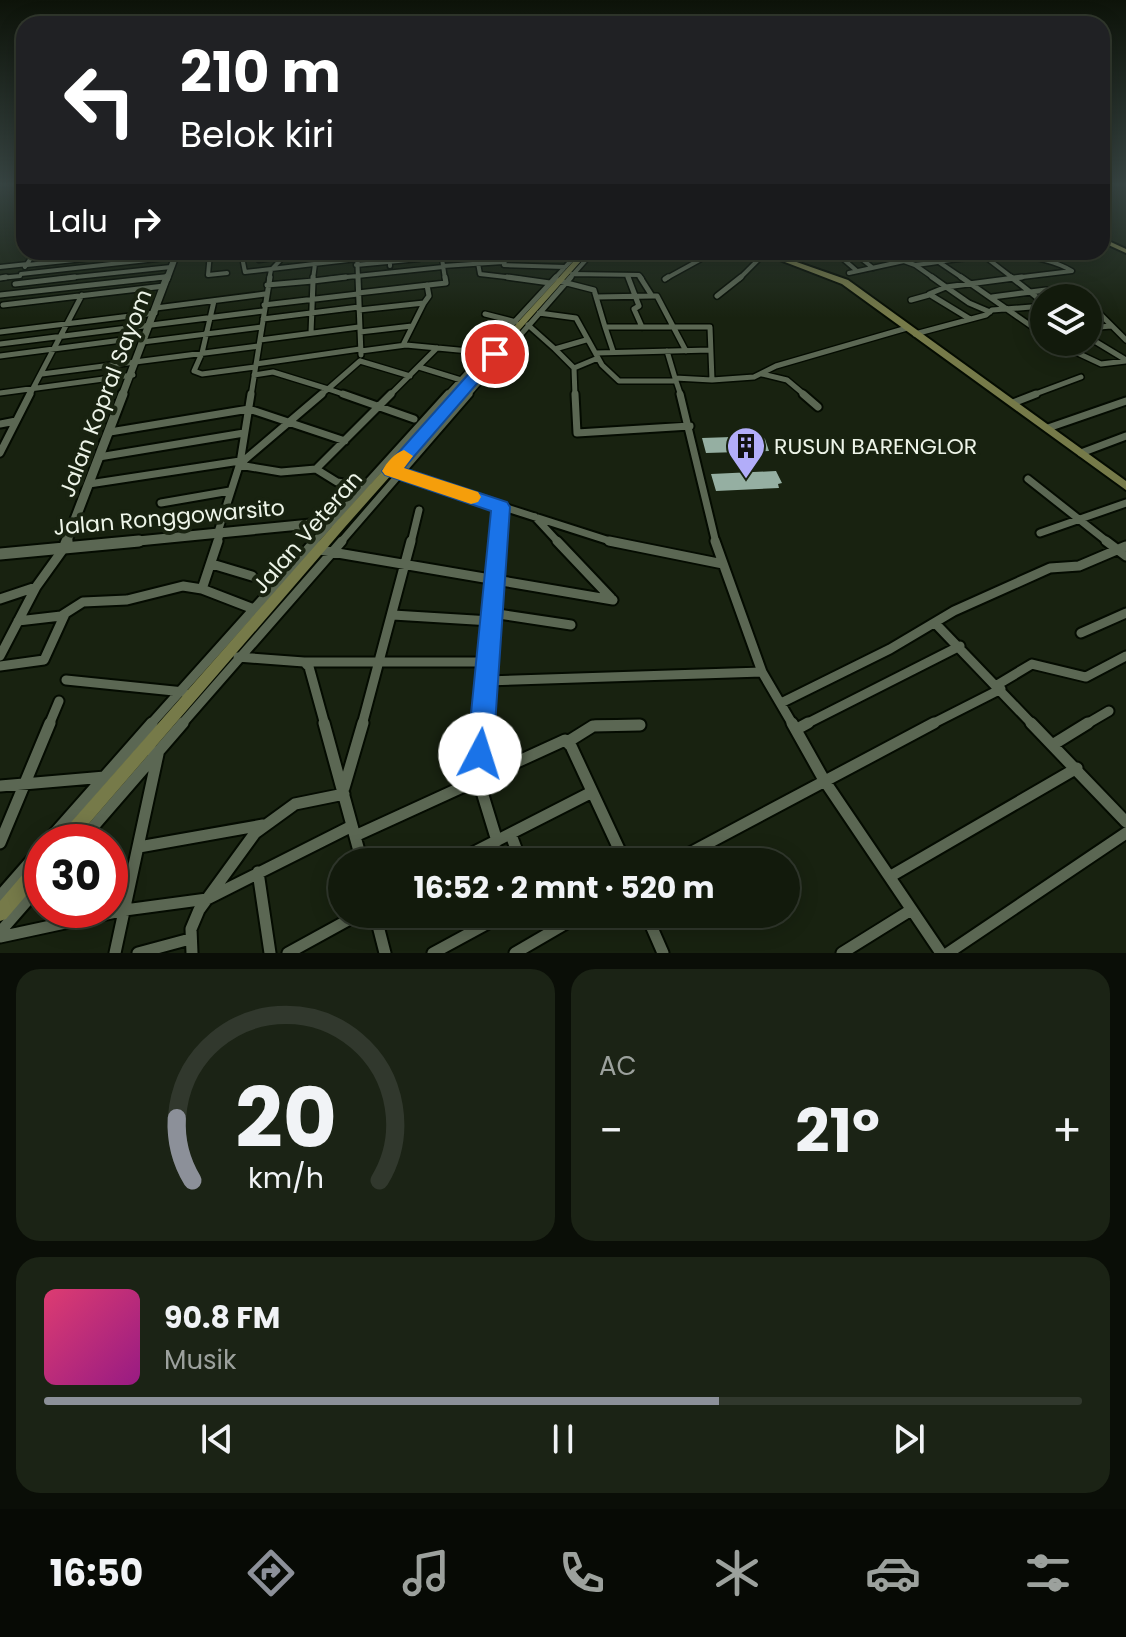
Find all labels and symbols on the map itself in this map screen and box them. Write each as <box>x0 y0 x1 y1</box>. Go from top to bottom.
street label: Jalan Kopral Sayom <box>52 285 159 502</box>
pin <box>461 320 529 388</box>
building icon: RUSUN BARENGLOR <box>725 425 767 480</box>
place label: RUSUN BARENGLOR <box>774 431 977 462</box>
street label: Jalan Veteran <box>245 464 370 601</box>
street label: Jalan Ronggowarsito <box>52 492 286 543</box>
position arrow <box>438 712 522 796</box>
speed limit sign: 30 <box>24 824 128 928</box>

